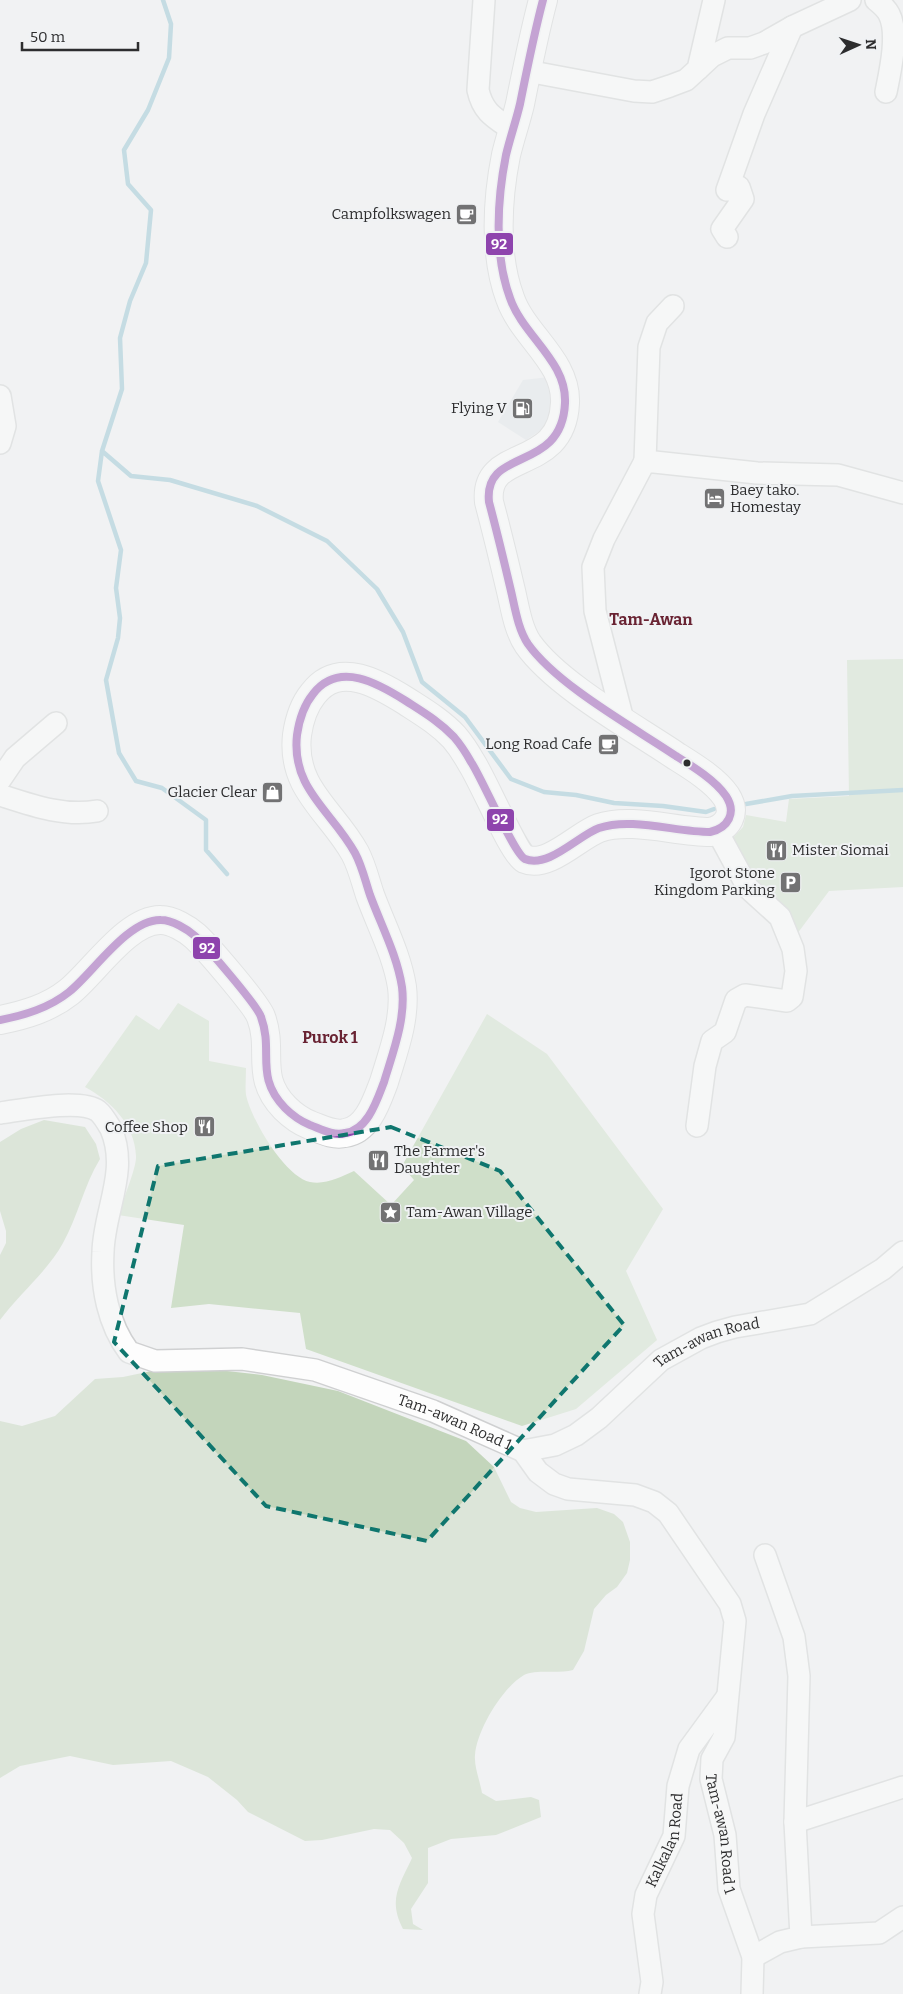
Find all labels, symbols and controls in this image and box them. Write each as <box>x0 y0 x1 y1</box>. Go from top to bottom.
scale bar <box>22 20 139 52</box>
north arrow <box>833 20 883 70</box>
text: 50 m <box>30 28 66 46</box>
text: N <box>862 39 879 50</box>
cafe icon: Campfolkswagen <box>455 202 479 226</box>
place label: Campfolkswagen <box>331 205 451 223</box>
line badge: 92 <box>485 232 514 256</box>
text: 92 <box>491 236 507 253</box>
fuel station icon: Flying V <box>511 396 535 420</box>
place label: Flying V <box>451 399 508 417</box>
place label: Baey tako. Homestay <box>730 481 801 516</box>
hotel icon: Baey tako. Homestay <box>702 487 726 511</box>
district label: Tam-Awan <box>609 610 693 629</box>
cafe icon: Long Road Cafe <box>596 732 620 756</box>
place label: Long Road Cafe <box>485 735 592 753</box>
unlabelled marker <box>682 758 692 768</box>
shop icon: Glacier Clear <box>261 780 285 804</box>
place label: Glacier Clear <box>167 783 257 801</box>
line badge: 92 <box>486 808 515 832</box>
text: 92 <box>492 811 508 828</box>
restaurant icon: Mister Siomai <box>764 838 788 862</box>
place label: Mister Siomai <box>792 841 889 859</box>
place label: Igorot Stone Kingdom Parking <box>654 864 775 899</box>
parking icon: Igorot Stone Kingdom Parking <box>779 870 803 894</box>
line badge: 92 <box>192 936 221 960</box>
text: 92 <box>199 940 215 957</box>
district label: Purok 1 <box>302 1028 358 1047</box>
restaurant icon: Coffee Shop <box>192 1115 216 1139</box>
place label: Coffee Shop <box>105 1118 188 1136</box>
place label: The Farmer's Daughter <box>394 1142 485 1177</box>
restaurant icon: The Farmer's Daughter <box>366 1148 390 1172</box>
place icon: Tam-Awan Village <box>378 1200 402 1224</box>
place label: Tam-Awan Village <box>406 1203 532 1221</box>
street label: Tam-awan Road <box>650 1314 761 1371</box>
street label: Tam-awan Road 1 <box>395 1390 515 1454</box>
street label: Tam-awan Road 1 <box>702 1773 739 1896</box>
street label: Kalkalan Road <box>642 1792 686 1890</box>

